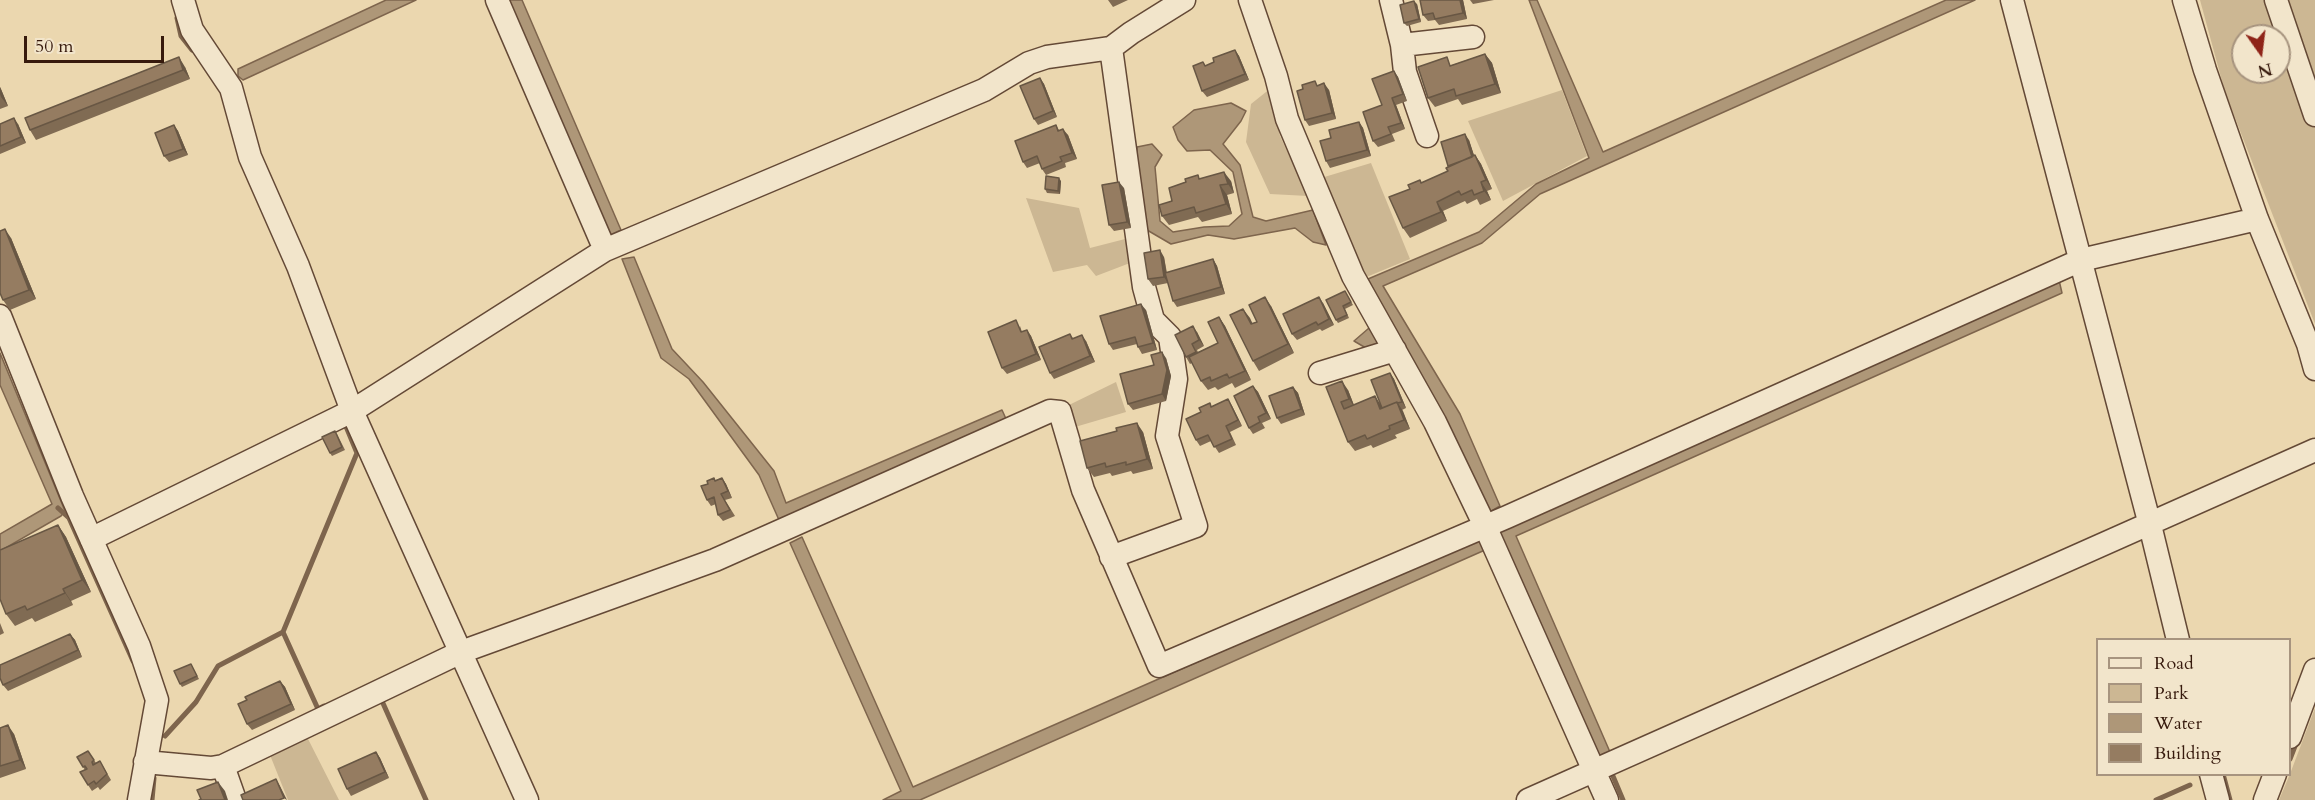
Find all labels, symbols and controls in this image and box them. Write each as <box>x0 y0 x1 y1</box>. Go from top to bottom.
scale bar <box>27 24 166 62</box>
north arrow <box>2231 24 2291 84</box>
text: 50 m <box>35 34 74 59</box>
text: N <box>2255 57 2274 82</box>
legend <box>2096 638 2291 776</box>
text: Road <box>2154 651 2194 676</box>
text: Park <box>2154 681 2189 706</box>
text: Water <box>2154 711 2202 736</box>
text: Building <box>2154 741 2221 766</box>

